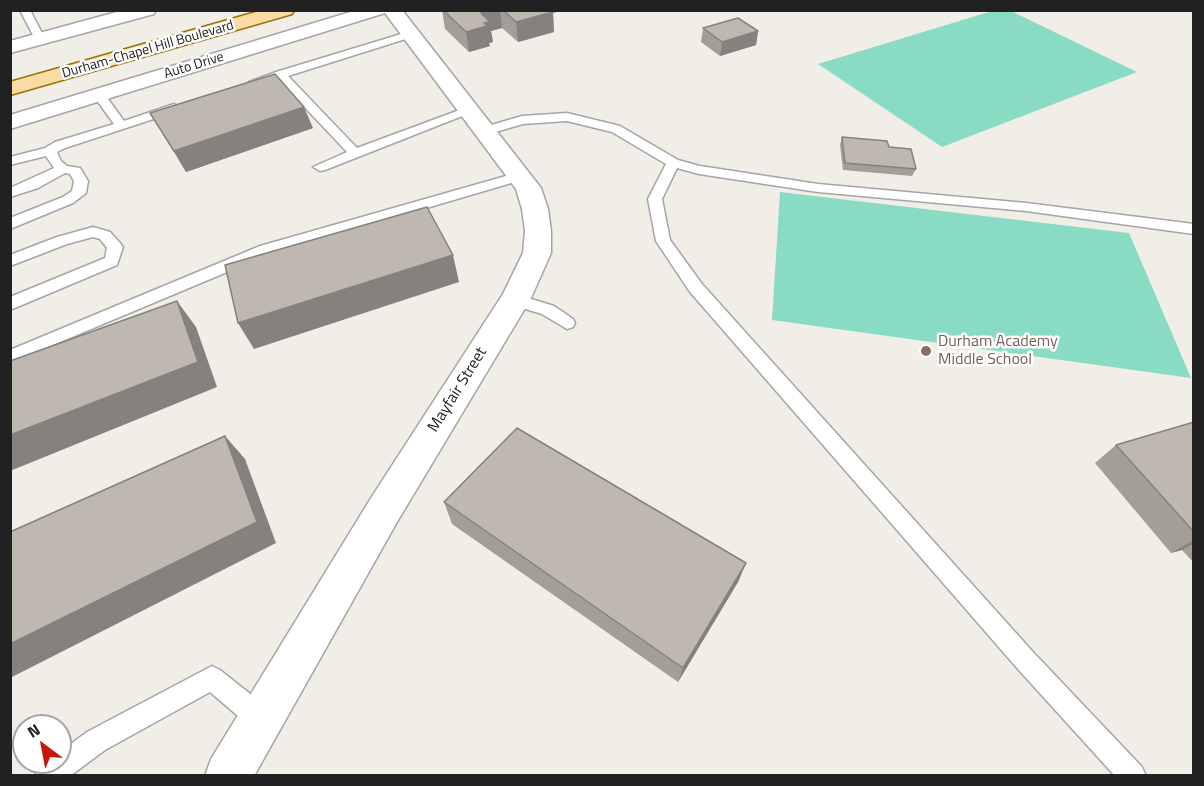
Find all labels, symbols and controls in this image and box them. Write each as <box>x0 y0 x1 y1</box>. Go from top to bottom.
street label: Durham-Chapel Hill Boulevard <box>60 17 236 83</box>
street label: Auto Drive <box>162 49 226 83</box>
place label: Durham Academy Middle School <box>938 332 1058 370</box>
street label: Mayfair Street <box>424 344 492 436</box>
marker: Durham Academy Middle School <box>919 344 933 358</box>
north arrow <box>12 714 72 774</box>
text: N <box>22 717 45 744</box>

